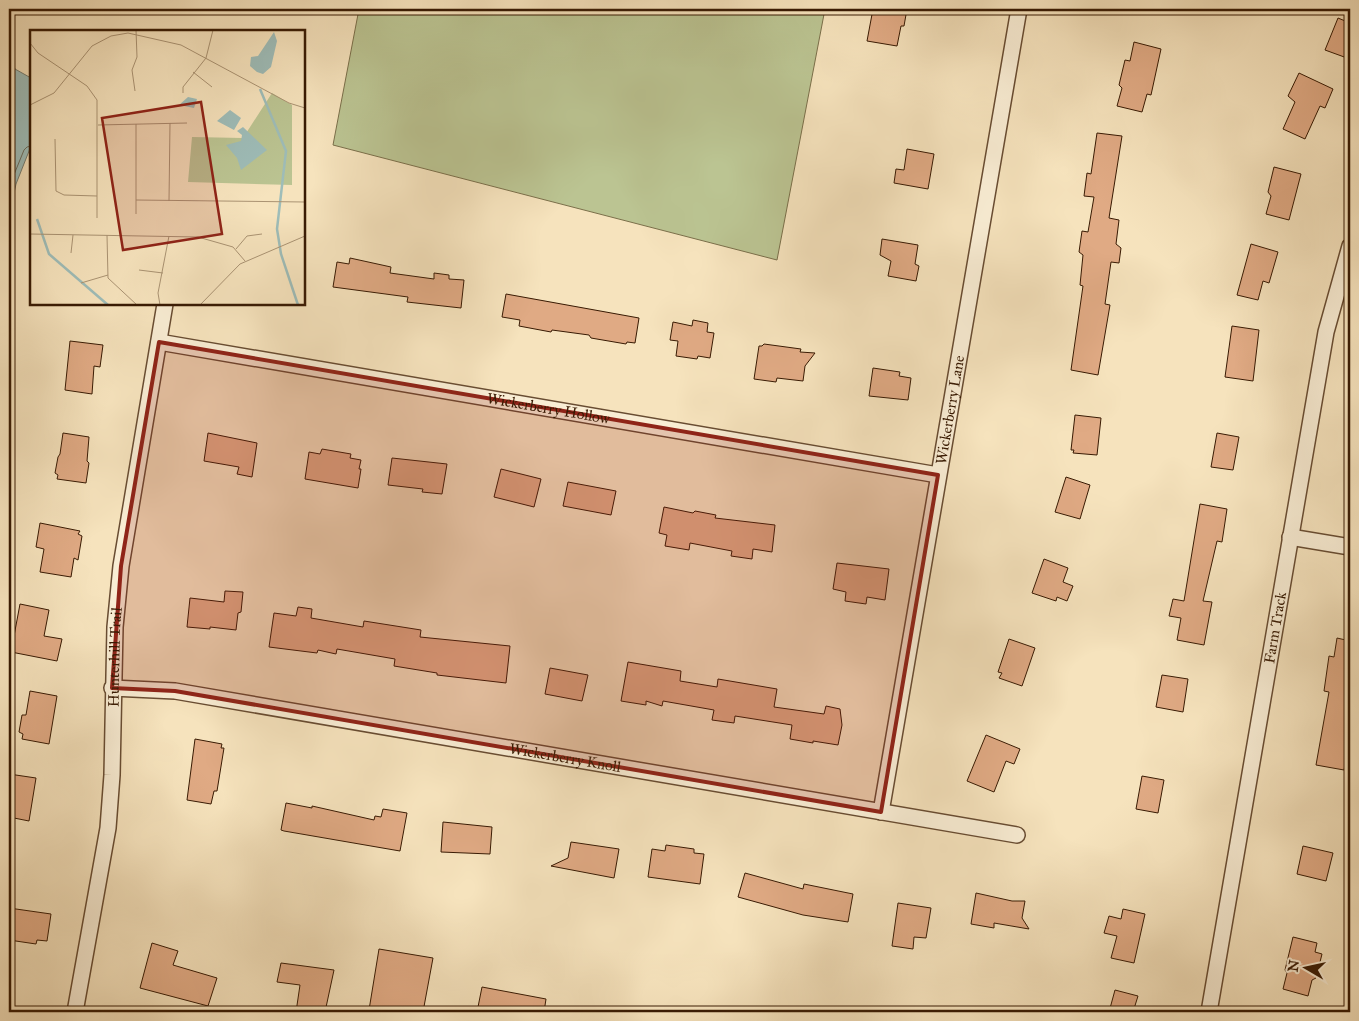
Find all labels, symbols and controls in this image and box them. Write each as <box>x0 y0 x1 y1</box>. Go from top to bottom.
inset map <box>30 30 305 305</box>
street label: Wickerberry Lane <box>932 354 968 466</box>
street label: Wickerberry Hollow <box>486 389 611 428</box>
street label: Farm Track <box>1260 590 1290 665</box>
street label: Hunterhill Trail <box>104 605 126 707</box>
street label: Wickerberry Knoll <box>508 739 623 776</box>
north arrow <box>1282 944 1332 994</box>
text: N <box>1284 959 1303 973</box>

